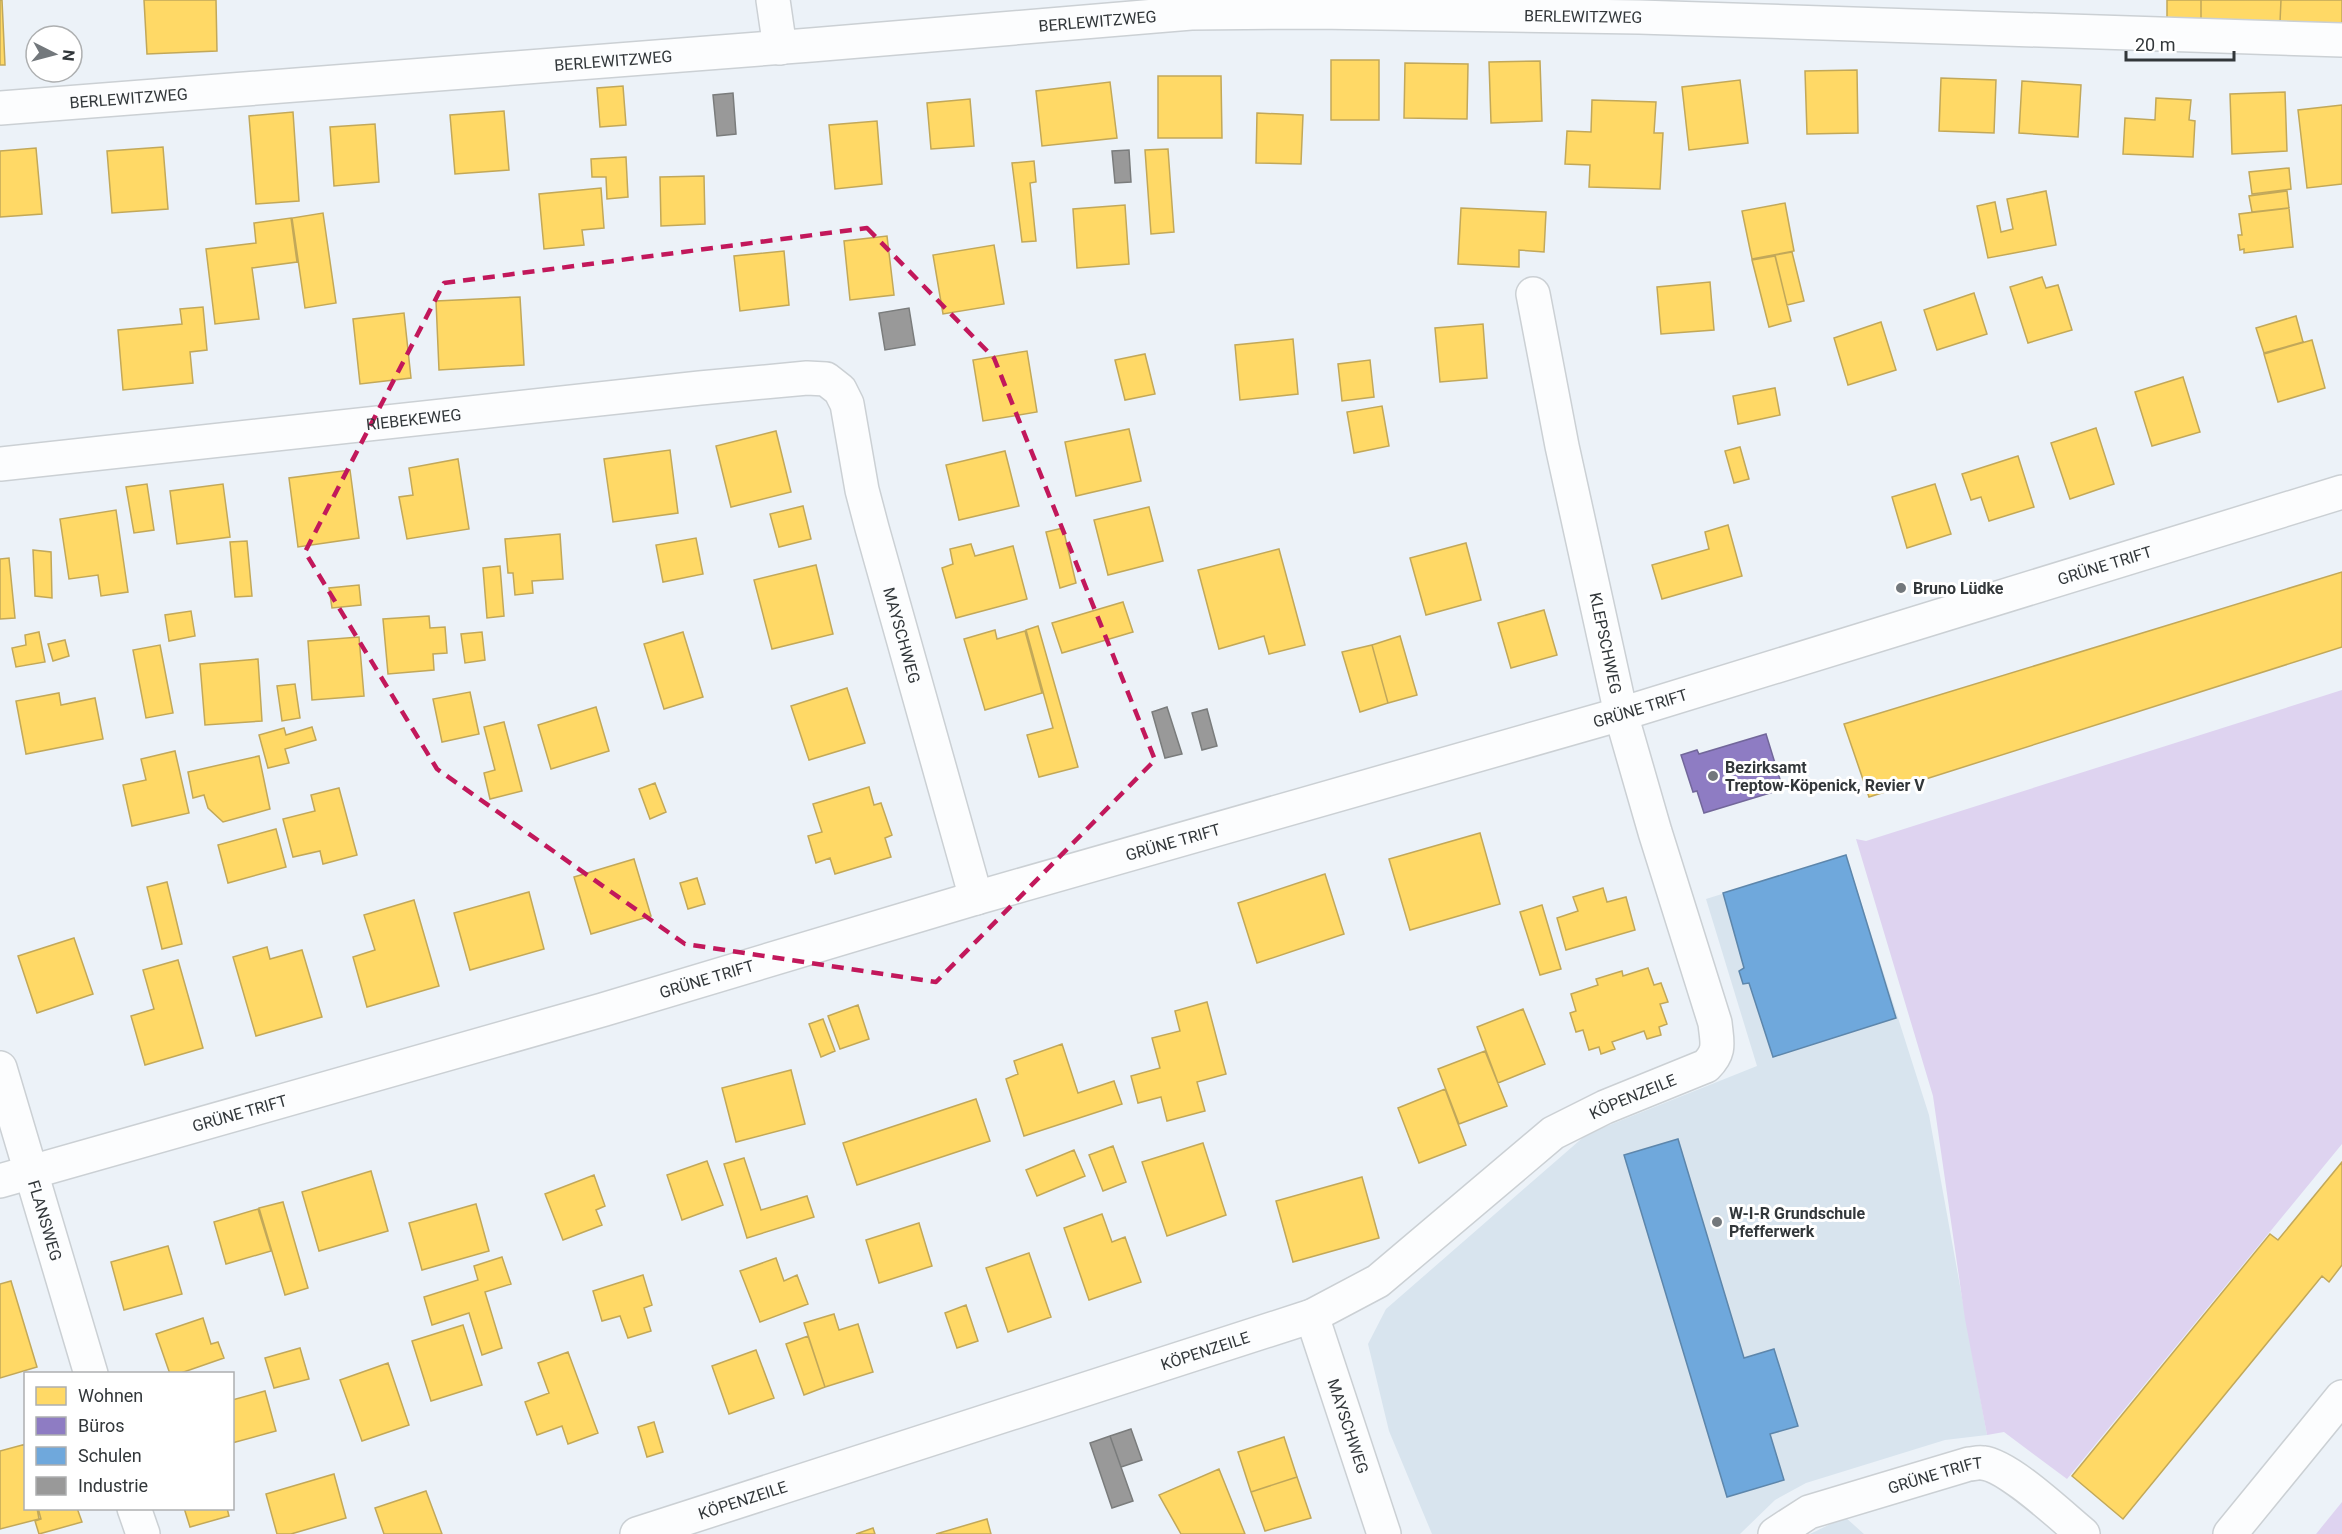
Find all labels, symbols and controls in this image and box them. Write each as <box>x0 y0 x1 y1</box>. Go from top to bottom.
street label: BERLEWITZWEG <box>1524 6 1642 27</box>
street label: BERLEWITZWEG <box>1038 7 1157 36</box>
north arrow <box>24 24 84 84</box>
scale bar <box>2126 24 2234 62</box>
text: 20 m <box>2135 34 2175 55</box>
street label: BERLEWITZWEG <box>553 47 673 75</box>
text: N <box>58 49 78 62</box>
street label: BERLEWITZWEG <box>69 84 188 113</box>
street label: RIEBEKEWEG <box>365 405 462 434</box>
street label: GRÜNE TRIFT <box>2055 542 2155 589</box>
place label: Bruno Lüdke <box>1913 579 2004 598</box>
marker: Bruno Lüdke <box>1894 581 1908 595</box>
street label: MAYSCHWEG <box>879 585 924 685</box>
street label: KLEPSCHWEG <box>1585 591 1626 696</box>
street label: GRÜNE TRIFT <box>1591 685 1690 732</box>
place label: Bezirksamt Treptow-Köpenick, Revier V <box>1725 758 1925 795</box>
marker: Bezirksamt Treptow-Köpenick, Revier V <box>1706 769 1720 783</box>
street label: GRÜNE TRIFT <box>1124 820 1223 865</box>
street label: GRÜNE TRIFT <box>657 956 757 1002</box>
street label: KÖPENZEILE <box>1586 1070 1679 1123</box>
street label: GRÜNE TRIFT <box>190 1091 290 1136</box>
street label: FLANSWEG <box>24 1178 66 1263</box>
place label: W-I-R Grundschule Pfefferwerk <box>1729 1204 1865 1241</box>
marker: W-I-R Grundschule Pfefferwerk <box>1710 1215 1724 1229</box>
street label: KÖPENZEILE <box>1158 1328 1252 1374</box>
legend <box>24 1372 234 1510</box>
street label: MAYSCHWEG <box>1323 1376 1372 1476</box>
text: Wohnen <box>78 1385 143 1406</box>
text: Büros <box>78 1415 125 1436</box>
text: Schulen <box>78 1445 142 1466</box>
street label: GRÜNE TRIFT <box>1886 1453 1984 1498</box>
text: Industrie <box>78 1475 148 1496</box>
street label: KÖPENZEILE <box>696 1477 790 1524</box>

